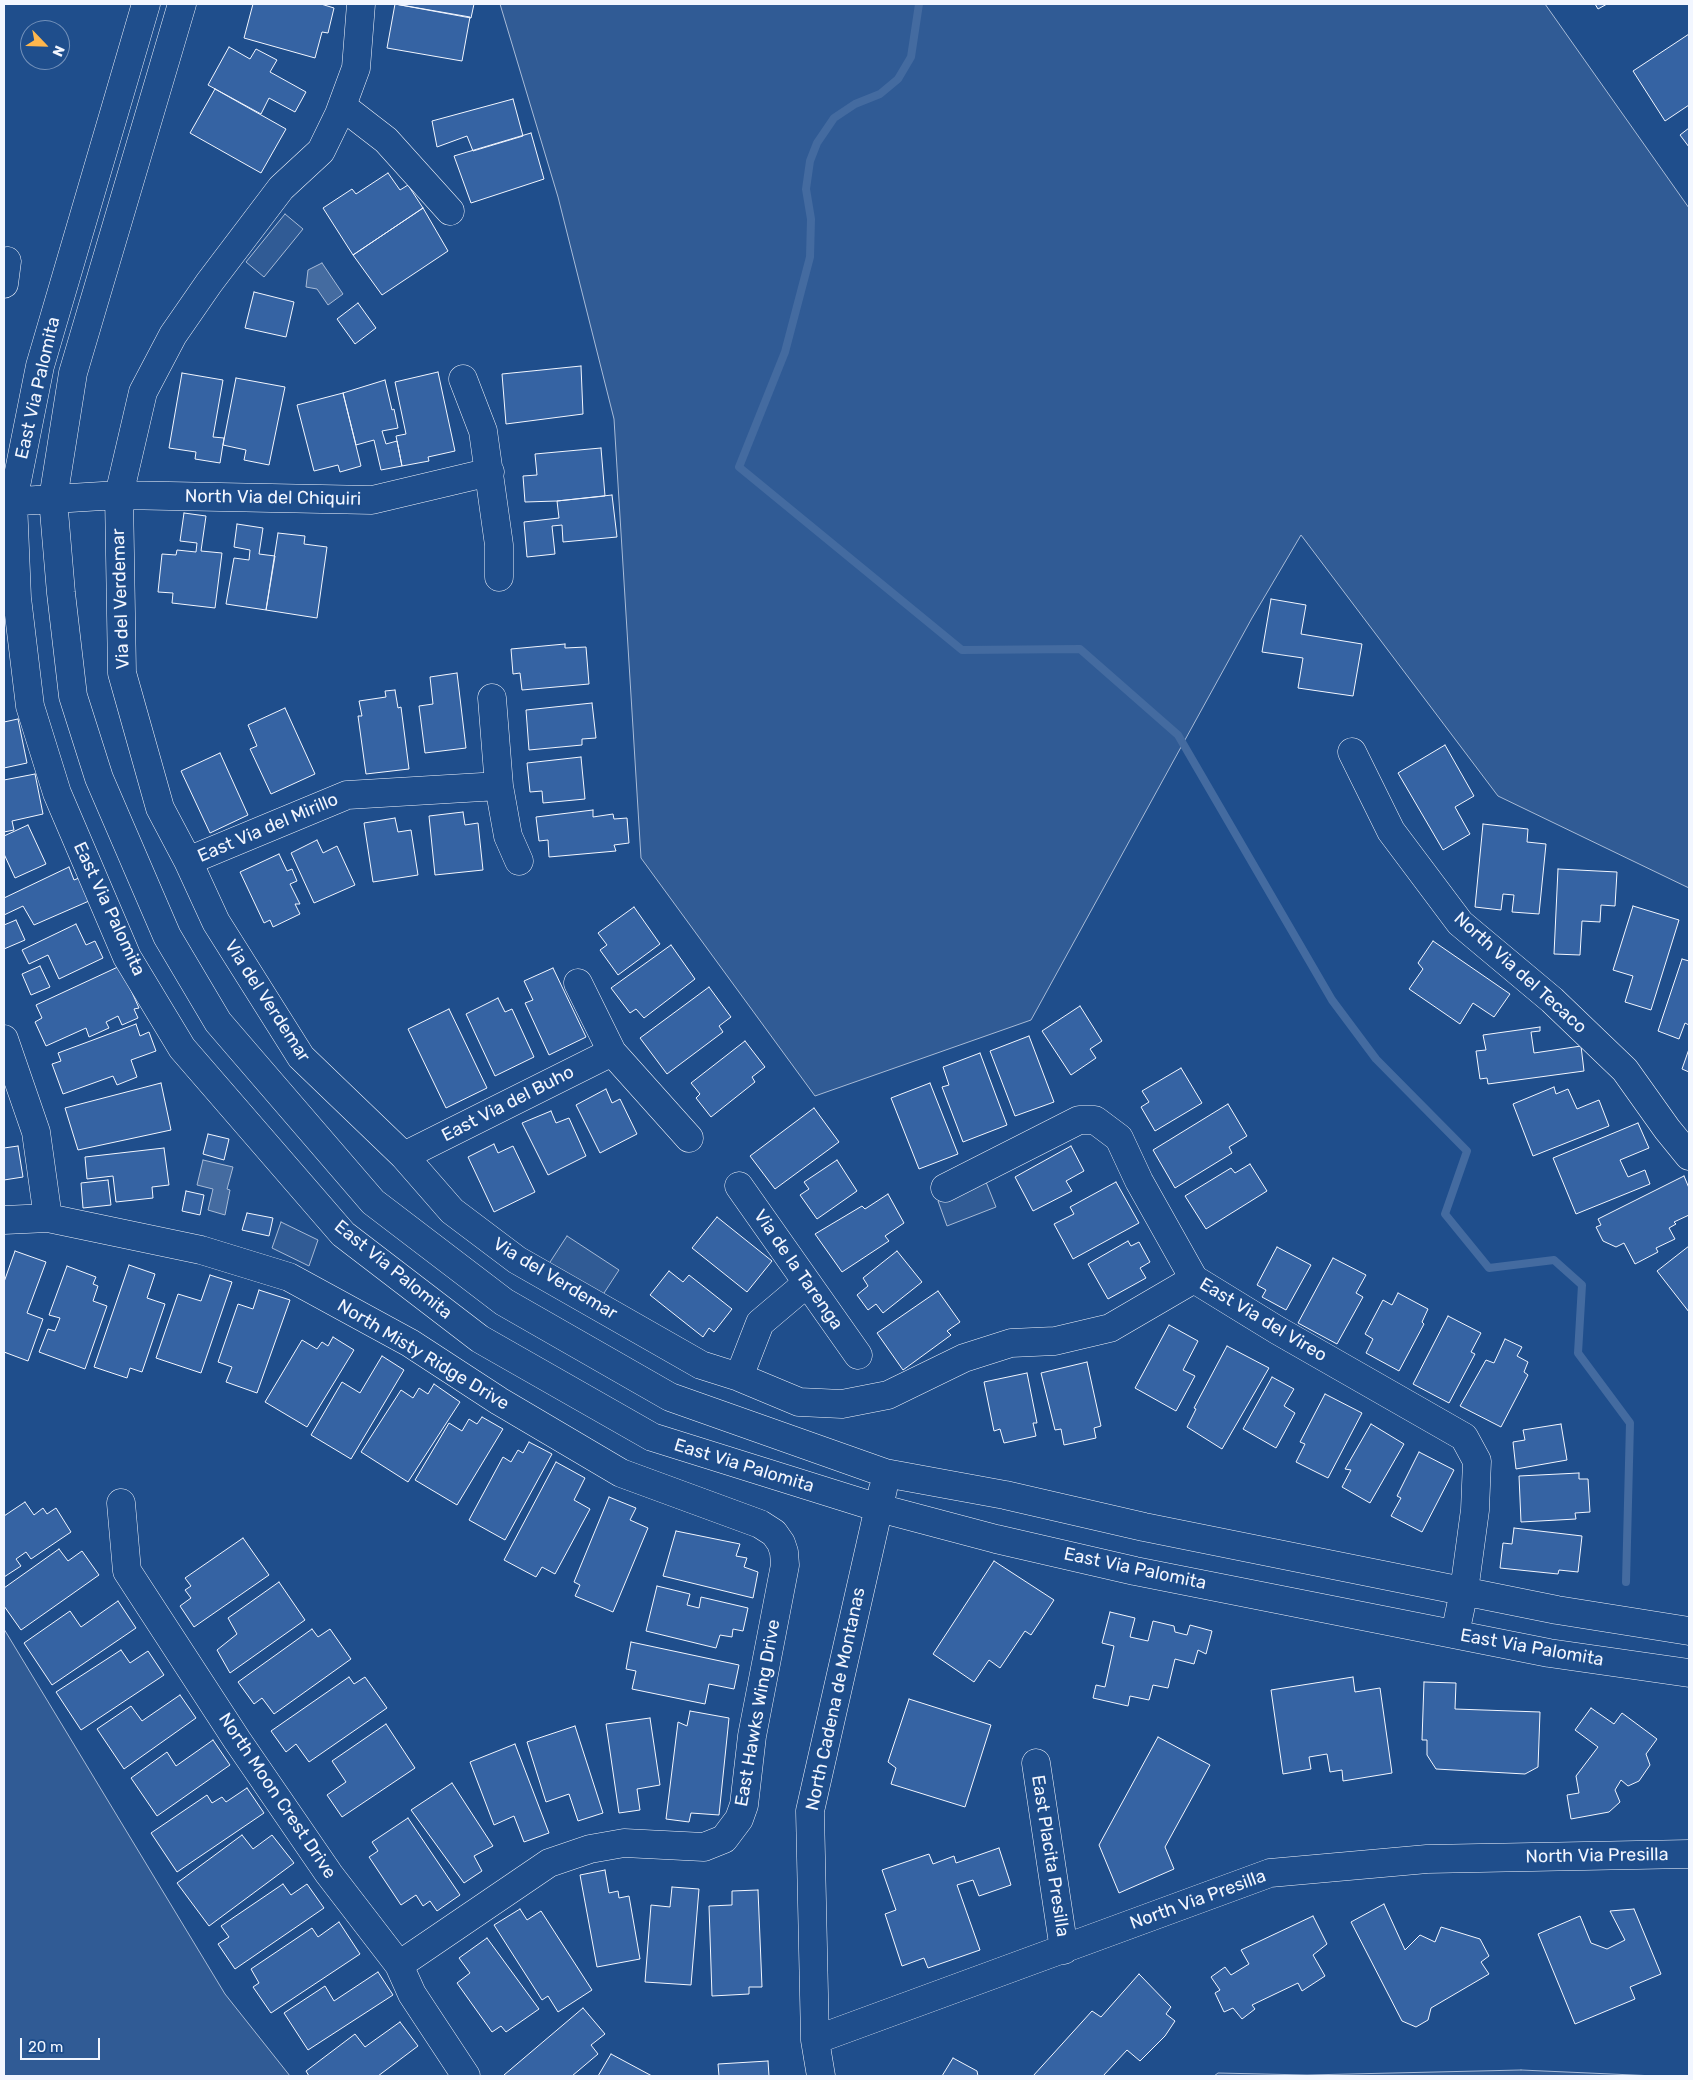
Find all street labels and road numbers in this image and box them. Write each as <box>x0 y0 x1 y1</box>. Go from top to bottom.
street label: East Via Palomita <box>11 315 65 461</box>
street label: North Via del Chiquiri <box>185 486 361 510</box>
street label: Via del Verdemar <box>108 528 134 670</box>
street label: East Via del Mirillo <box>195 789 341 867</box>
street label: East Via Palomita <box>69 839 149 979</box>
street label: North Via del Tecaco <box>1449 908 1591 1038</box>
street label: Via del Verdemar <box>220 936 314 1066</box>
street label: East Via del Buho <box>438 1061 578 1147</box>
street label: Via de la Tarenga <box>749 1206 847 1334</box>
street label: East Via Palomita <box>330 1216 456 1324</box>
street label: Via del Verdemar <box>489 1233 621 1325</box>
street label: East Via del Vireo <box>1195 1273 1331 1367</box>
street label: North Misty Ridge Drive <box>333 1295 513 1415</box>
street label: East Via Palomita <box>671 1434 817 1498</box>
street label: East Via Palomita <box>1062 1543 1208 1595</box>
street label: North Cadena de Montanas <box>802 1585 870 1813</box>
street label: East Hawks Wing Drive <box>731 1618 785 1808</box>
street label: East Via Palomita <box>1459 1625 1605 1671</box>
street label: North Moon Crest Drive <box>214 1709 340 1883</box>
street label: East Placita Presilla <box>1027 1774 1073 1938</box>
street label: North Via Presilla <box>1525 1844 1669 1868</box>
street label: North Via Presilla <box>1127 1865 1269 1935</box>

